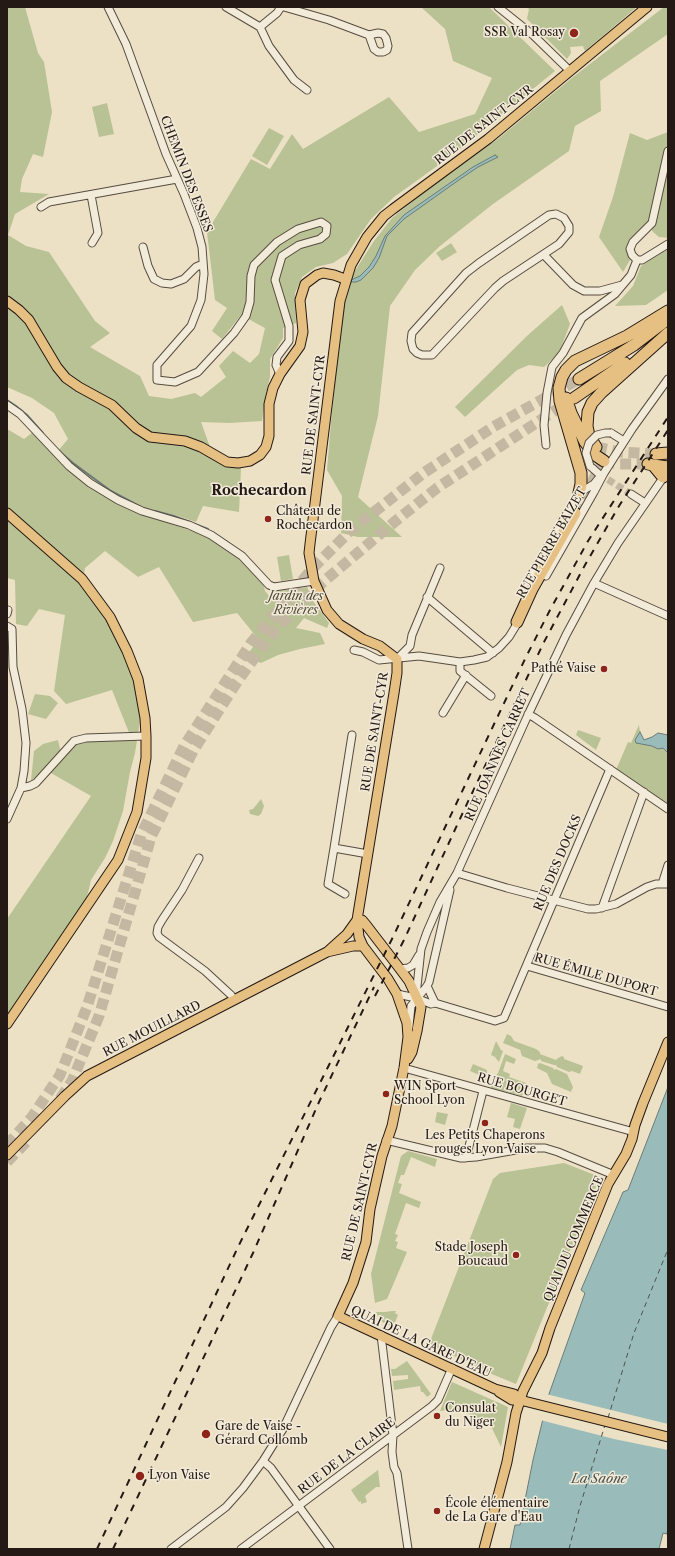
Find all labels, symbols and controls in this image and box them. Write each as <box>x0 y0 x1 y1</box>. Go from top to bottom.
place label: SSR Val Rosay <box>484 26 565 40</box>
marker: SSR Val Rosay <box>568 27 580 39</box>
street label: RUE DE SAINT-CYR <box>432 82 536 168</box>
street label: CHEMIN DES ESSES <box>157 114 215 234</box>
street label: RUE DE SAINT-CYR <box>299 354 329 476</box>
district label: Rochecardon <box>211 483 307 499</box>
street label: RUE PIERRE BAIZET <box>514 485 590 601</box>
place label: Château de Rochecardon <box>276 505 352 533</box>
marker: Château de Rochecardon <box>263 514 273 524</box>
park label: Jardin des Rivières <box>269 590 323 618</box>
place label: Pathé Vaise <box>531 662 596 676</box>
marker: Pathé Vaise <box>599 664 609 674</box>
street label: RUE DE SAINT-CYR <box>358 671 392 793</box>
street label: RUE JOANNÈS CARRET <box>462 687 534 823</box>
street label: RUE DES DOCKS <box>531 813 585 913</box>
street label: RUE ÉMILE DUPORT <box>533 950 659 1000</box>
street label: RUE MOUILLARD <box>101 998 203 1060</box>
street label: RUE BOURGET <box>476 1070 568 1110</box>
place label: WIN Sport School Lyon <box>394 1080 465 1108</box>
marker: WIN Sport School Lyon <box>381 1089 391 1099</box>
marker: Les Petits Chaperons rouges Lyon Vaise <box>480 1118 490 1128</box>
place label: Les Petits Chaperons rouges Lyon Vaise <box>425 1129 545 1157</box>
street label: RUE DE SAINT-CYR <box>339 1142 381 1262</box>
street label: QUAI DU COMMERCE <box>541 1174 607 1304</box>
place label: Stade Joseph Boucaud <box>435 1241 508 1269</box>
marker: Stade Joseph Boucaud <box>511 1250 521 1260</box>
street label: QUAI DE LA GARE D'EAU <box>349 1303 493 1381</box>
place label: Consulat du Niger <box>445 1402 496 1430</box>
marker: Consulat du Niger <box>432 1411 442 1421</box>
street label: RUE DE LA CLAIRE <box>296 1415 398 1497</box>
place label: Gare de Vaise - Gérard Collomb <box>215 1420 308 1448</box>
marker: Gare de Vaise - Gérard Collomb <box>200 1428 212 1440</box>
place label: Lyon Vaise <box>149 1469 210 1483</box>
marker: Lyon Vaise <box>134 1470 146 1482</box>
water label: La Saône <box>571 1471 627 1487</box>
place label: École élémentaire de La Gare d'Eau <box>445 1497 549 1525</box>
marker: École élémentaire de La Gare d'Eau <box>432 1506 442 1516</box>

